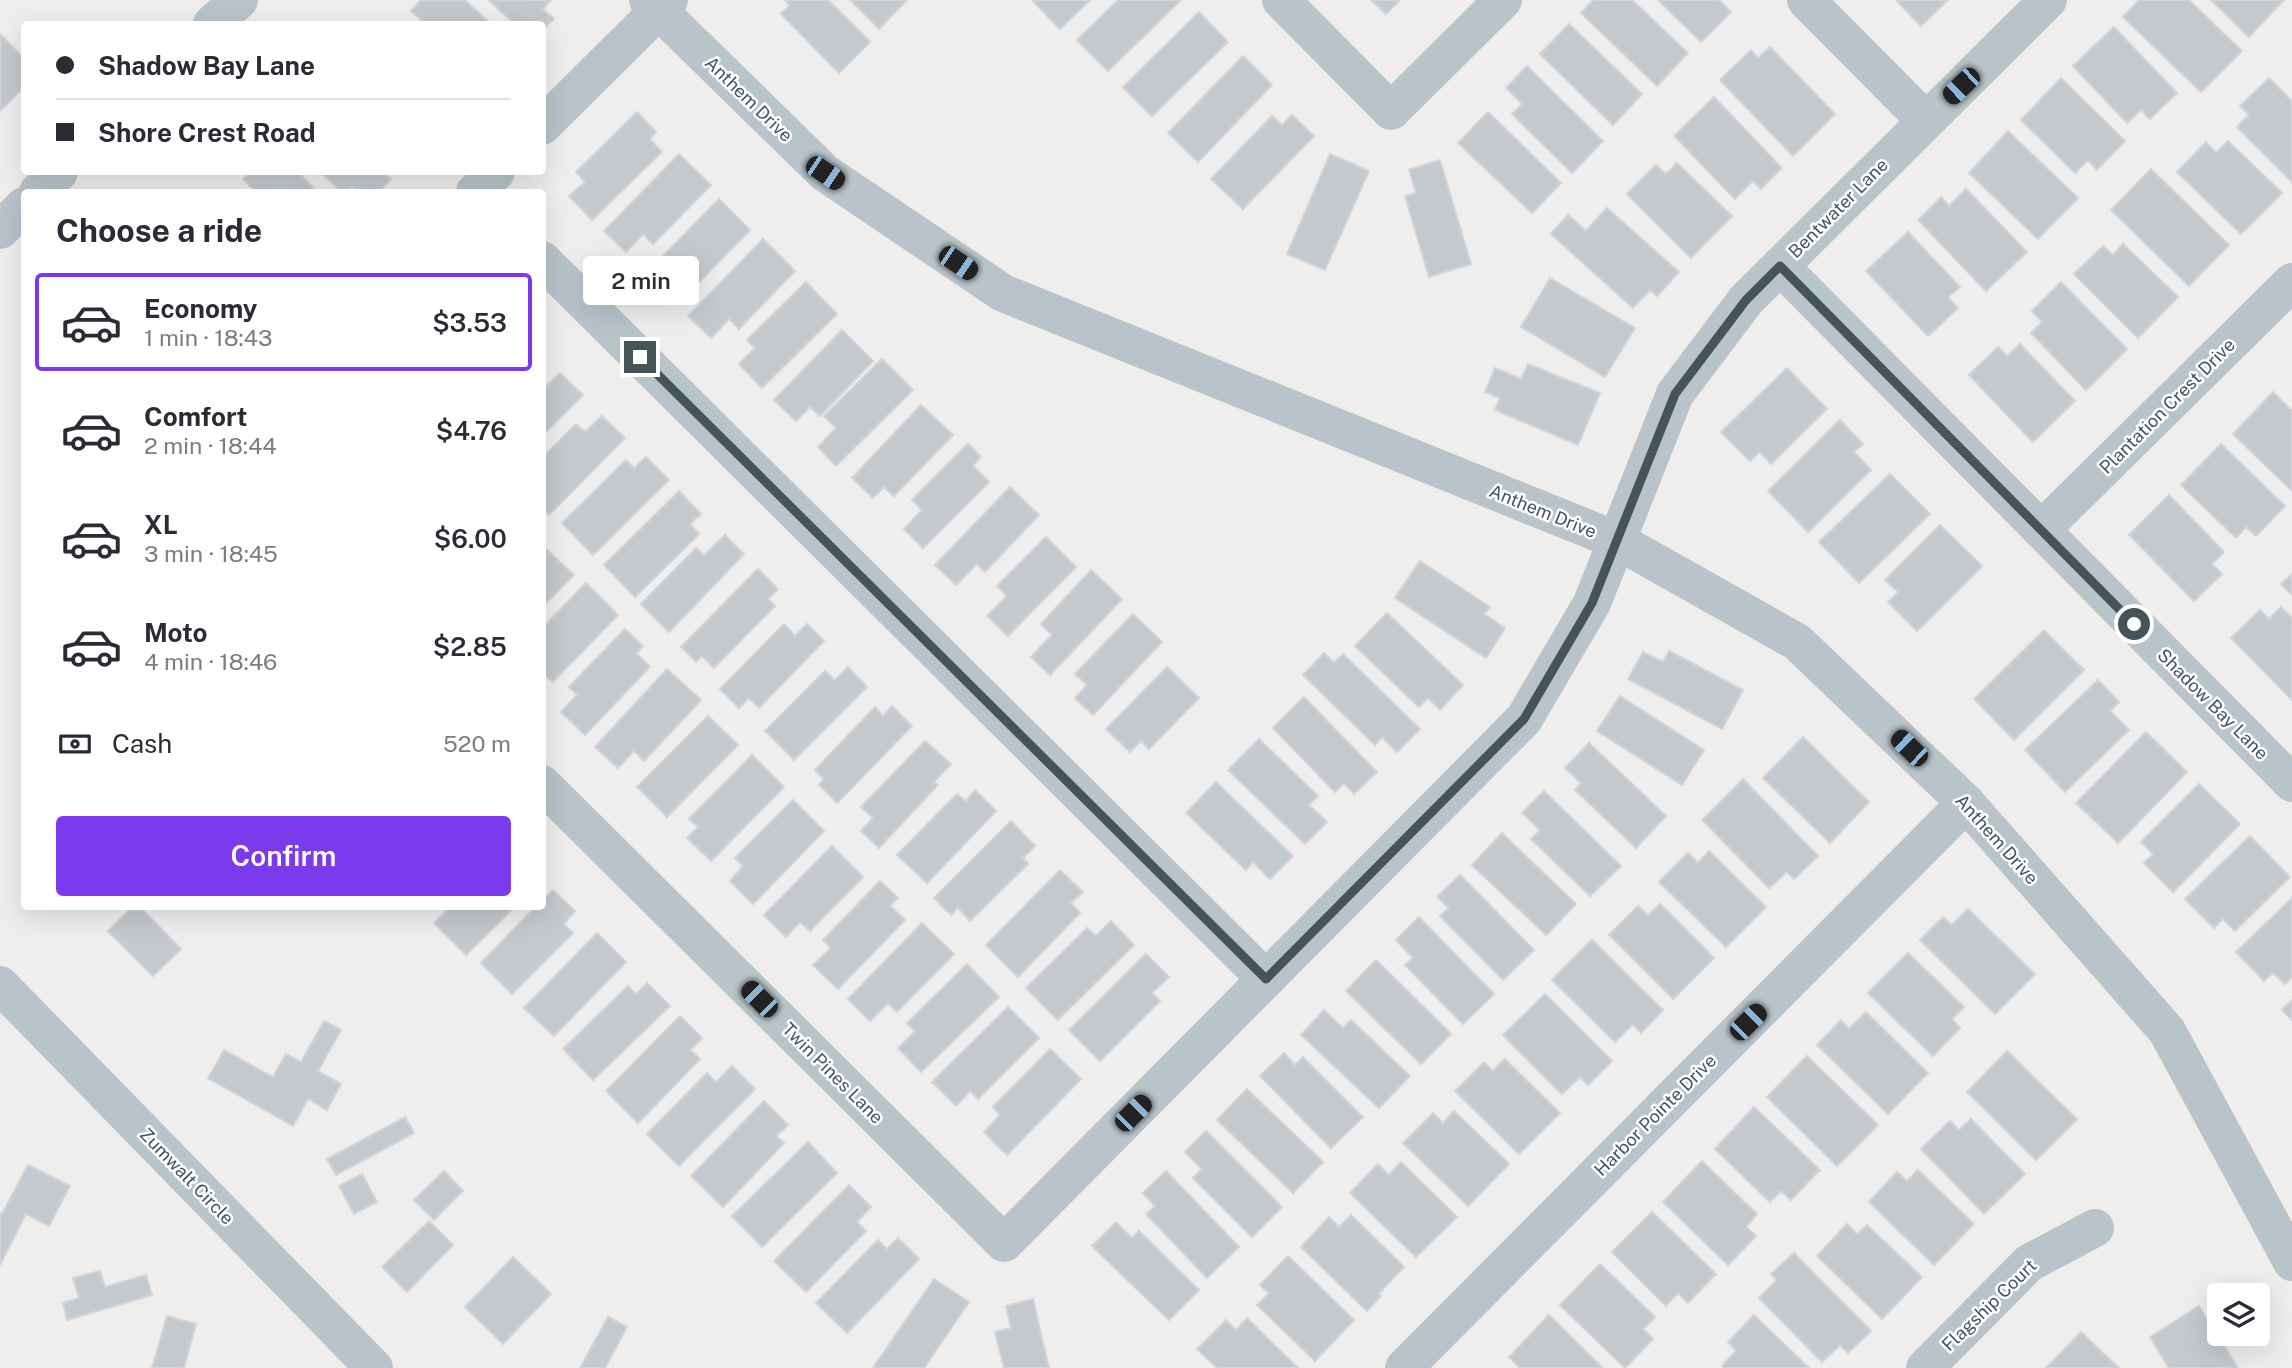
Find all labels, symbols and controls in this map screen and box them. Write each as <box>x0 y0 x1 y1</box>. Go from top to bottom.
text: Shadow Bay Lane <box>98 50 315 81</box>
street label: Anthem Drive <box>701 52 797 146</box>
car <box>1939 64 1984 108</box>
text: Shore Crest Road <box>98 117 315 148</box>
car <box>802 153 849 193</box>
street label: Bentwater Lane <box>1784 154 1892 262</box>
text: Choose a ride <box>56 212 262 249</box>
car <box>935 243 982 283</box>
callout: 2 min <box>582 256 698 304</box>
text: 2 min <box>611 267 671 294</box>
icon: car <box>60 291 123 354</box>
text: Economy <box>144 293 257 324</box>
text: $3.53 <box>432 307 507 338</box>
text: 1 min · 18:43 <box>144 324 273 351</box>
street label: Plantation Crest Drive <box>2095 334 2239 478</box>
route end <box>624 341 656 373</box>
icon: car <box>60 399 123 462</box>
text: Comfort <box>144 401 247 432</box>
text: $4.76 <box>436 415 507 446</box>
text: 2 min · 18:44 <box>144 432 277 459</box>
street label: Anthem Drive <box>1487 480 1599 542</box>
icon: car <box>60 507 123 570</box>
text: XL <box>144 509 178 540</box>
text: $6.00 <box>434 523 507 554</box>
text: 3 min · 18:45 <box>144 540 278 567</box>
route start <box>2118 608 2150 640</box>
icon: car <box>60 615 123 678</box>
text: Moto <box>144 617 207 648</box>
text: $2.85 <box>433 631 507 662</box>
street label: Shadow Bay Lane <box>2153 644 2273 764</box>
text: 4 min · 18:46 <box>144 648 277 675</box>
icon: cash <box>56 725 94 763</box>
car <box>1887 726 1932 770</box>
text: Cash <box>112 728 172 759</box>
text: 520 m <box>443 730 511 757</box>
street label: Anthem Drive <box>1951 790 2043 888</box>
button: Confirm <box>56 816 511 896</box>
car <box>737 977 782 1021</box>
car <box>1726 1000 1771 1044</box>
street label: Twin Pines Lane <box>778 1018 888 1128</box>
street label: Harbor Pointe Drive <box>1590 1050 1720 1180</box>
car <box>1111 1091 1156 1135</box>
street label: Zumwalt Circle <box>136 1123 238 1229</box>
street label: Flagship Court <box>1938 1255 2040 1355</box>
map controls <box>2207 1283 2270 1346</box>
button: layers <box>2207 1283 2270 1346</box>

